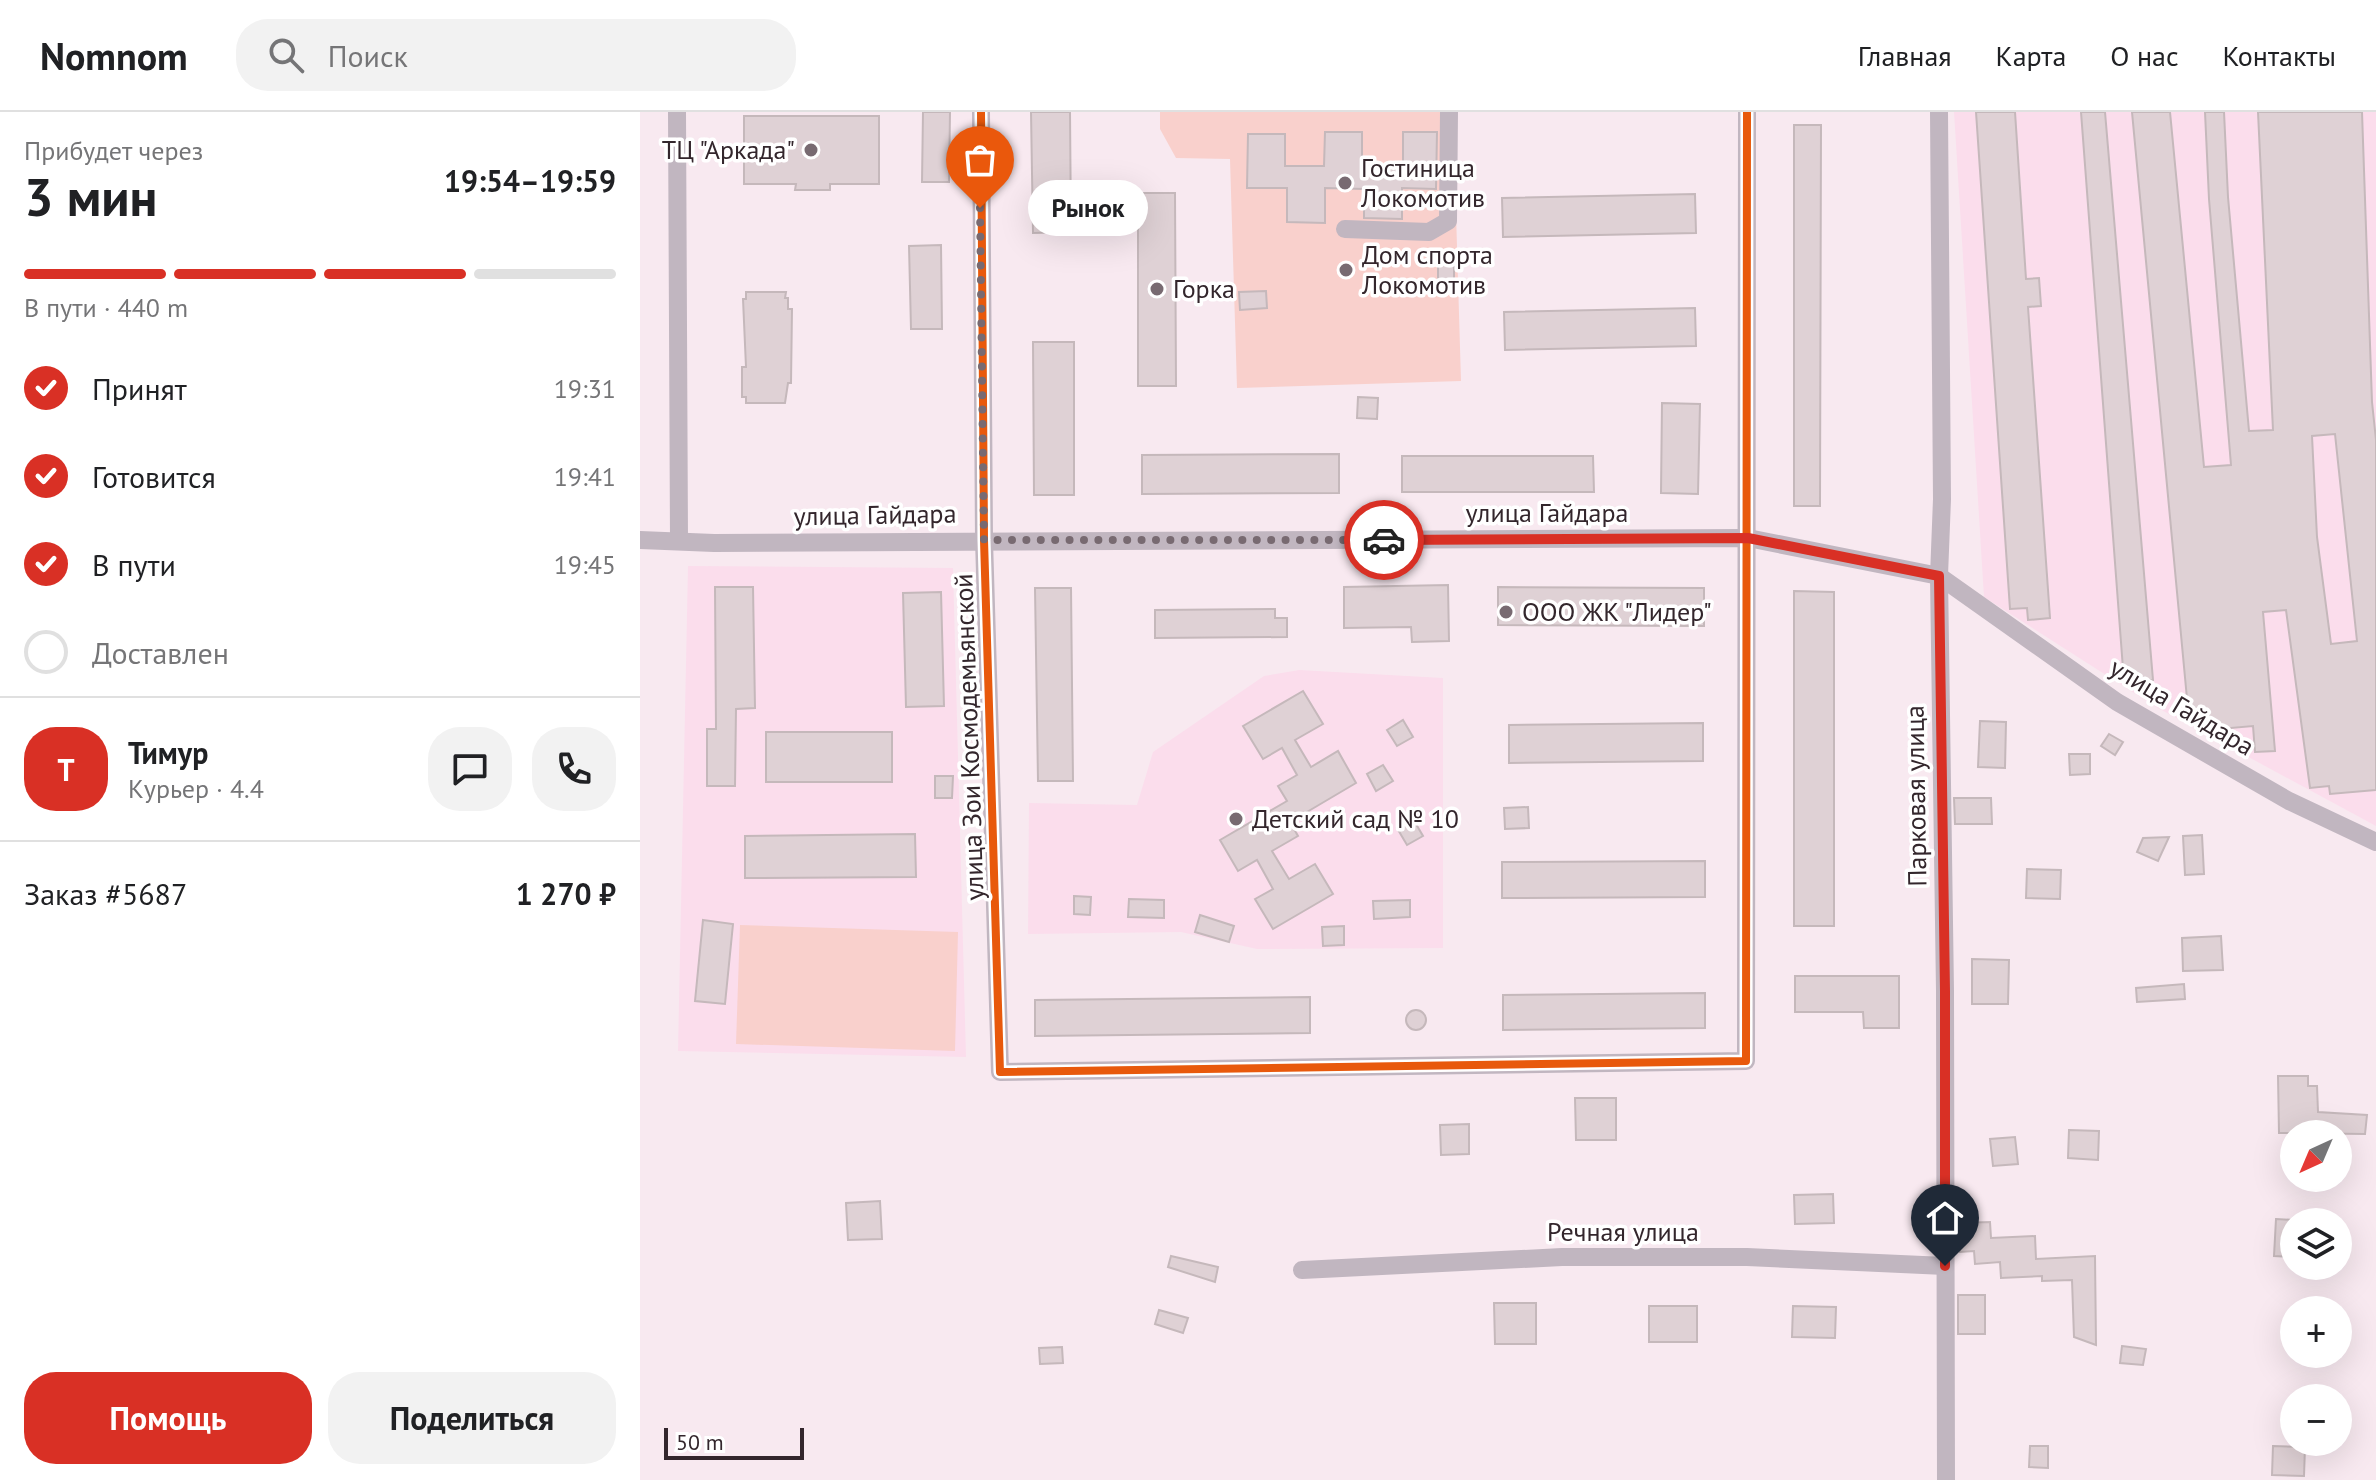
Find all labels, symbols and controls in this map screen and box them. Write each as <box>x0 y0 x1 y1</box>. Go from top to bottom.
search box <box>236 19 796 91</box>
text: Nomnom <box>40 31 188 80</box>
icon: search <box>264 33 308 77</box>
text: Поиск <box>328 36 408 75</box>
text: Главная <box>1858 37 1952 74</box>
text: Карта <box>1996 37 2066 74</box>
text: О нас <box>2110 37 2179 74</box>
text: Контакты <box>2223 37 2336 74</box>
pin <box>946 126 1014 208</box>
place label: ТЦ "Аркада" <box>662 133 795 166</box>
text: Прибудет через <box>24 134 203 167</box>
icon: bag <box>958 138 1002 182</box>
marker: ТЦ "Аркада" <box>802 141 820 159</box>
place label: Гостиница Локомотив <box>1360 151 1485 214</box>
text: 19:54–19:59 <box>444 161 616 200</box>
text: 3 мин <box>24 163 158 230</box>
marker: Гостиница Локомотив <box>1336 174 1354 192</box>
callout: Рынок <box>1028 180 1148 236</box>
text: Рынок <box>1051 191 1125 224</box>
place label: Дом спорта Локомотив <box>1361 238 1493 301</box>
marker: Дом спорта Локомотив <box>1337 261 1355 279</box>
place label: Горка <box>1173 272 1235 305</box>
marker: Горка <box>1148 280 1166 298</box>
text: В пути · 440 m <box>24 291 188 324</box>
icon: check <box>24 366 68 410</box>
text: Принят <box>92 369 187 408</box>
text: 19:31 <box>554 372 616 405</box>
icon: check <box>24 454 68 498</box>
text: Готовится <box>92 457 216 496</box>
text: 19:41 <box>554 460 616 493</box>
street label: улица Гайдара <box>1466 496 1628 529</box>
street label: улица Гайдара <box>793 497 957 532</box>
courier <box>1344 500 1424 580</box>
icon: car <box>1362 518 1406 562</box>
icon: check <box>24 542 68 586</box>
text: В пути <box>92 545 176 584</box>
text: 19:45 <box>554 548 616 581</box>
street label: улица Зои Космодемьянской <box>946 573 991 901</box>
place label: ООО ЖК "Лидер" <box>1522 595 1712 628</box>
marker: ООО ЖК "Лидер" <box>1497 603 1515 621</box>
text: Доставлен <box>92 633 229 672</box>
street label: улица Гайдара <box>2104 651 2261 763</box>
street label: Парковая улица <box>1897 705 1934 887</box>
button: chat <box>428 727 512 811</box>
button: phone <box>532 727 616 811</box>
text: Тимур <box>128 733 208 772</box>
text: Т <box>57 750 75 789</box>
text: Курьер · 4.4 <box>128 772 264 805</box>
place label: Детский сад № 10 <box>1252 802 1459 835</box>
marker: Детский сад № 10 <box>1227 810 1245 828</box>
text: Заказ #5687 <box>24 874 187 913</box>
text: 1 270 ₽ <box>516 874 616 913</box>
north arrow <box>2280 1120 2352 1192</box>
map controls <box>2280 1120 2352 1456</box>
pin <box>1911 1184 1979 1266</box>
icon: home <box>1923 1196 1967 1240</box>
button: layers <box>2280 1208 2352 1280</box>
street label: Речная улица <box>1547 1215 1699 1248</box>
button: + <box>2280 1296 2352 1368</box>
button: Помощь <box>24 1372 312 1464</box>
button: Поделиться <box>328 1372 616 1464</box>
button: − <box>2280 1384 2352 1456</box>
scale bar <box>664 1424 804 1460</box>
text: 50 m <box>676 1428 724 1456</box>

